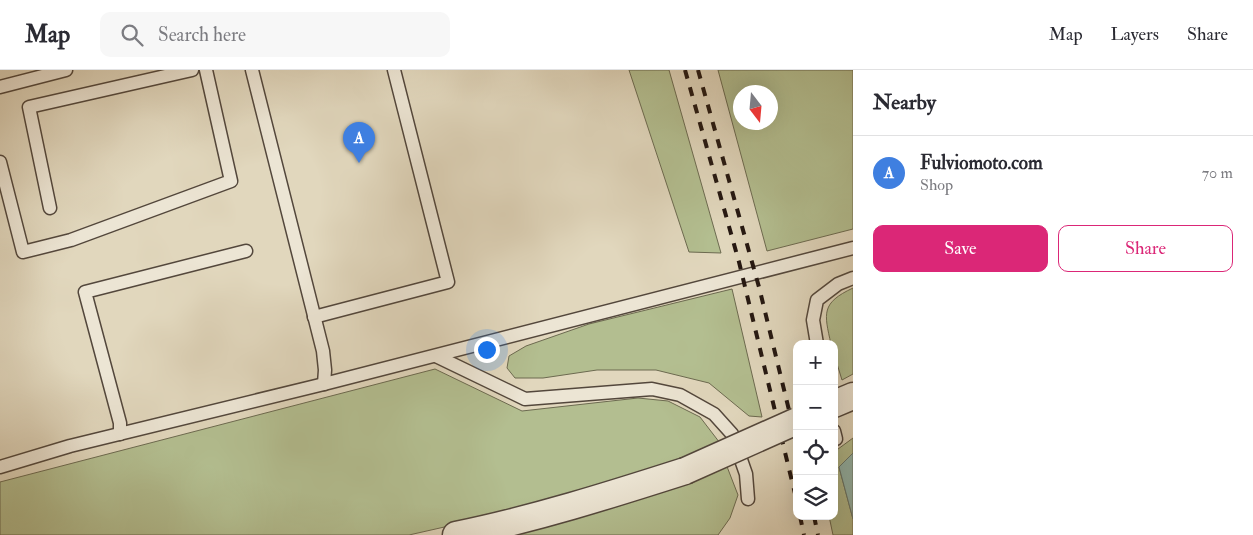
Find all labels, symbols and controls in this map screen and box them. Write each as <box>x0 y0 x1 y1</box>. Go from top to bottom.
search box <box>100 12 450 57</box>
text: Map <box>25 19 70 50</box>
icon: search <box>118 21 146 49</box>
text: Search here <box>158 23 246 47</box>
text: Map <box>1049 23 1083 46</box>
text: Layers <box>1111 23 1159 46</box>
text: Share <box>1187 23 1228 46</box>
north arrow <box>733 85 778 130</box>
text: Nearby <box>873 89 936 116</box>
pin: A <box>343 122 375 163</box>
text: Fulviomoto.com <box>920 151 1043 175</box>
text: A <box>884 163 894 183</box>
text: 70 m <box>1202 163 1233 183</box>
text: Shop <box>920 175 953 195</box>
button: Save <box>873 225 1048 272</box>
button: Share <box>1058 225 1233 272</box>
your location <box>474 337 500 363</box>
map controls <box>793 340 838 520</box>
button: + <box>793 340 838 385</box>
button: − <box>793 385 838 430</box>
button: locate <box>793 430 838 475</box>
button: layers <box>793 475 838 520</box>

